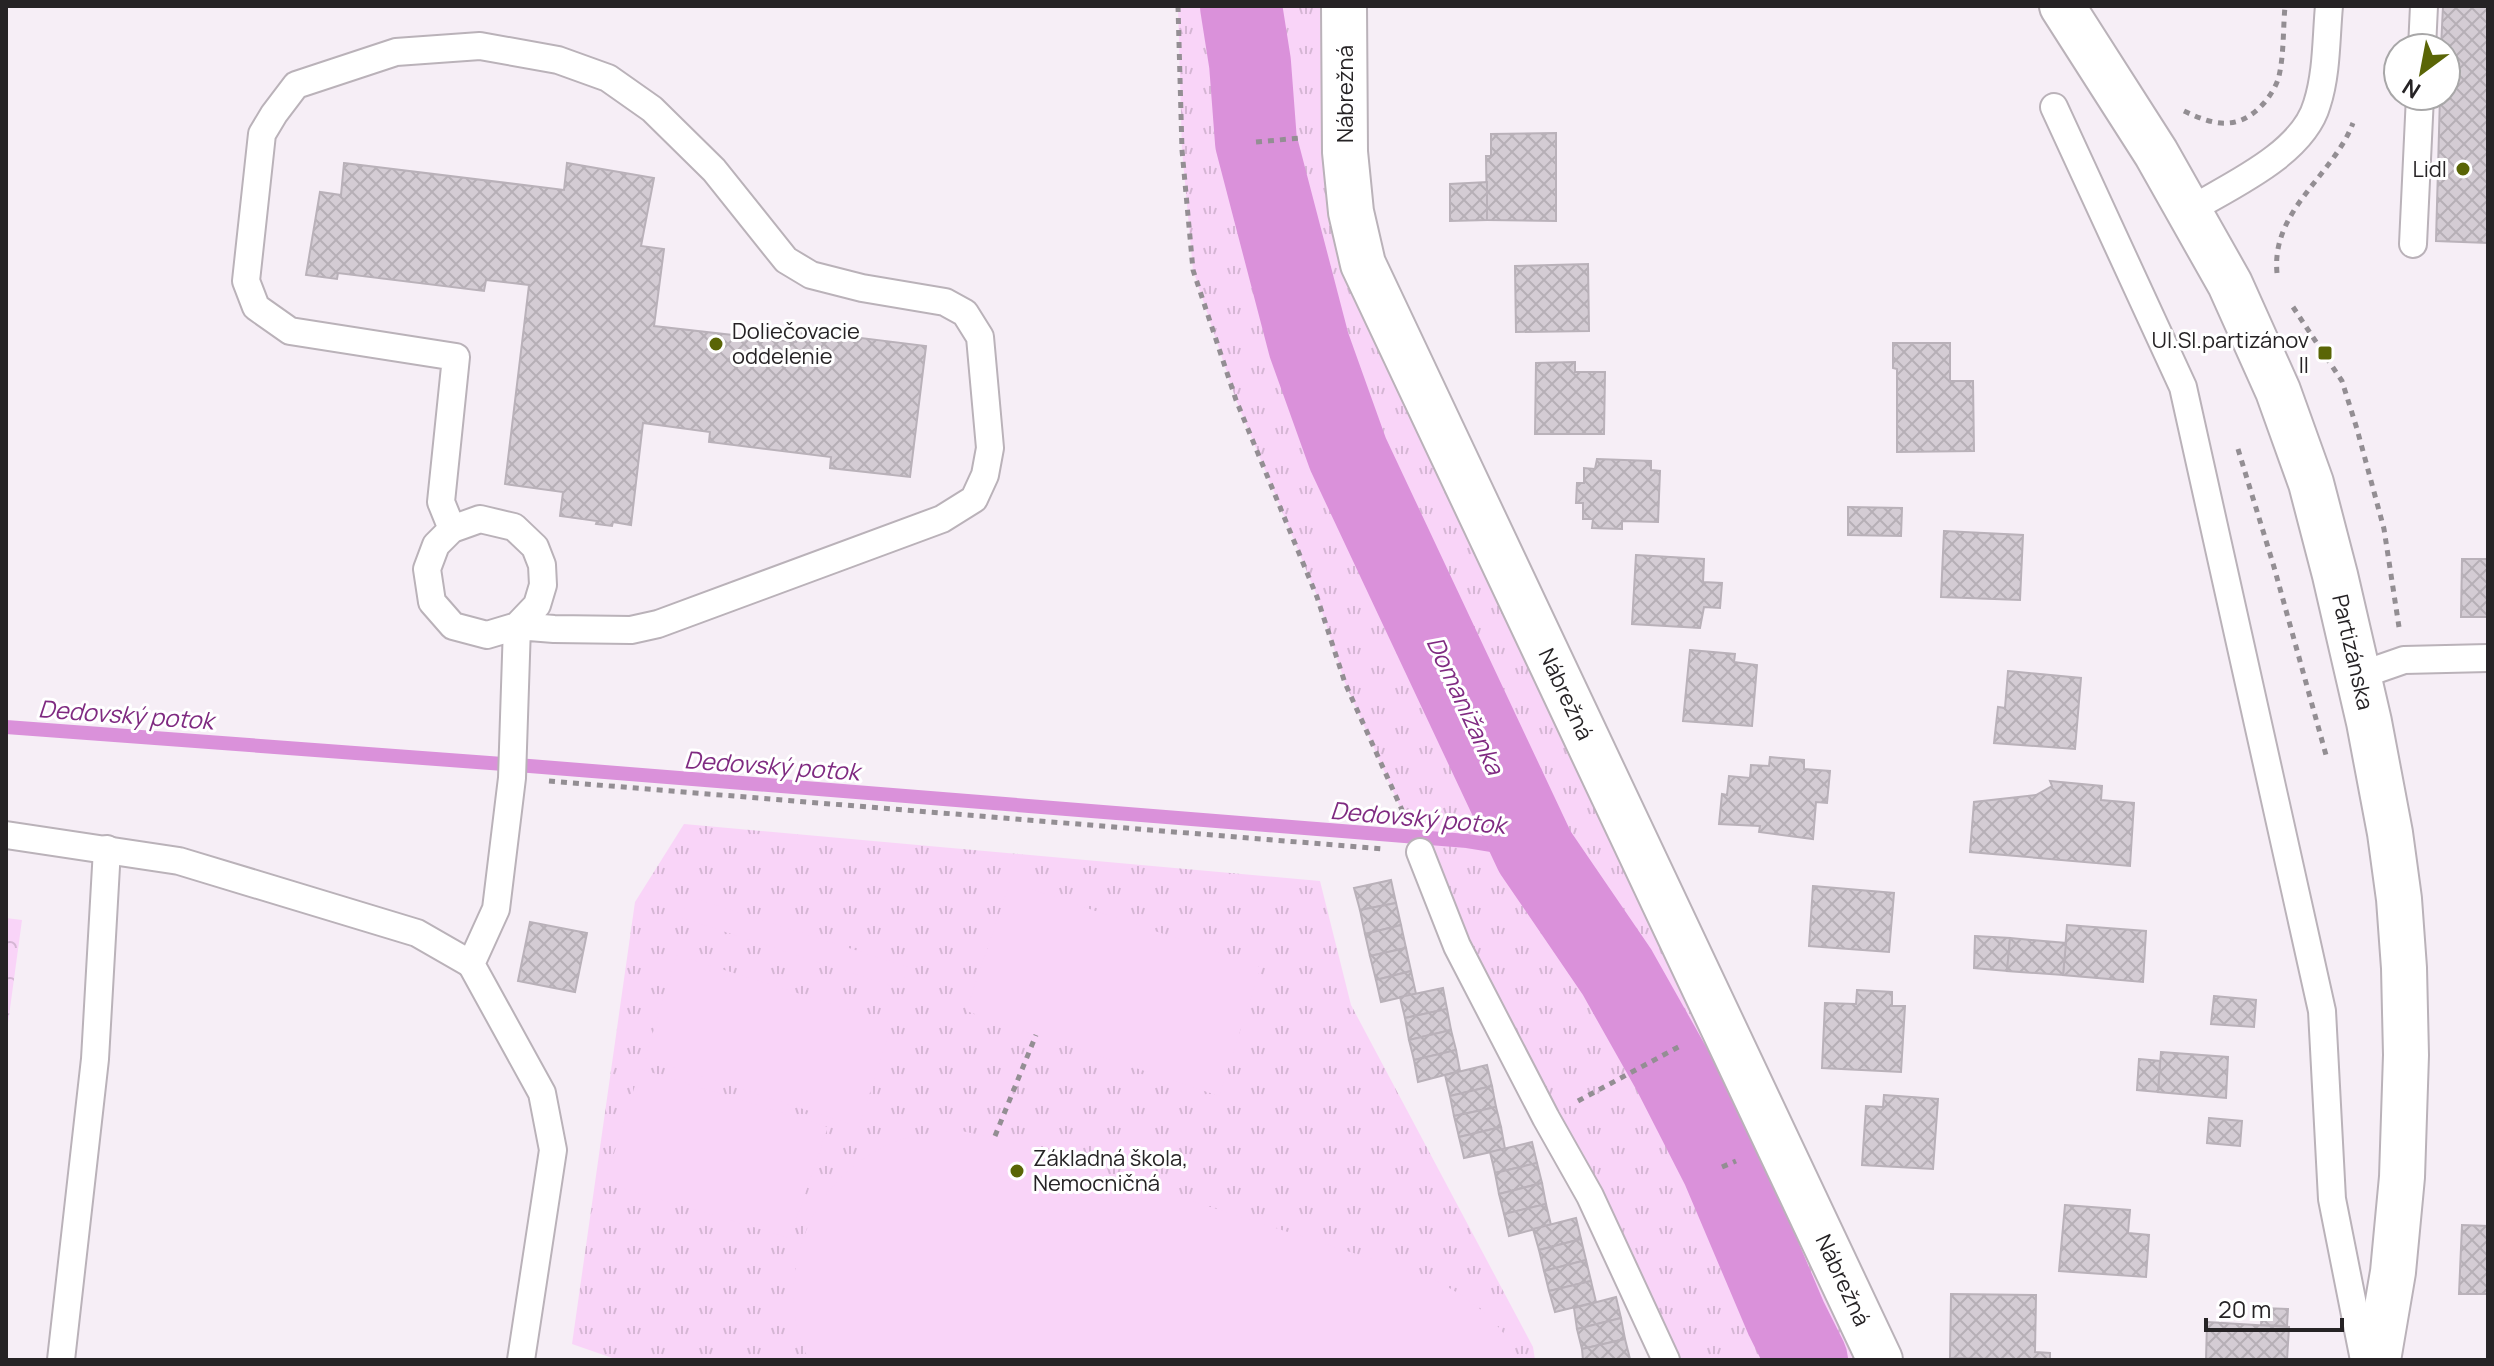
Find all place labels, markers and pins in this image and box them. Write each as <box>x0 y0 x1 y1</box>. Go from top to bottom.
place label: Lidl <box>2412 154 2447 184</box>
marker: Lidl <box>2454 160 2472 178</box>
place label: Doliečovacie oddelenie <box>732 316 860 371</box>
place label: Ul.Sl.partizánov II <box>2151 325 2309 380</box>
marker: Doliečovacie oddelenie <box>707 335 725 353</box>
marker: Ul.Sl.partizánov II <box>2316 344 2334 362</box>
place label: Základná škola, Nemocničná <box>1033 1143 1188 1198</box>
marker: Základná škola, Nemocničná <box>1008 1162 1026 1180</box>

